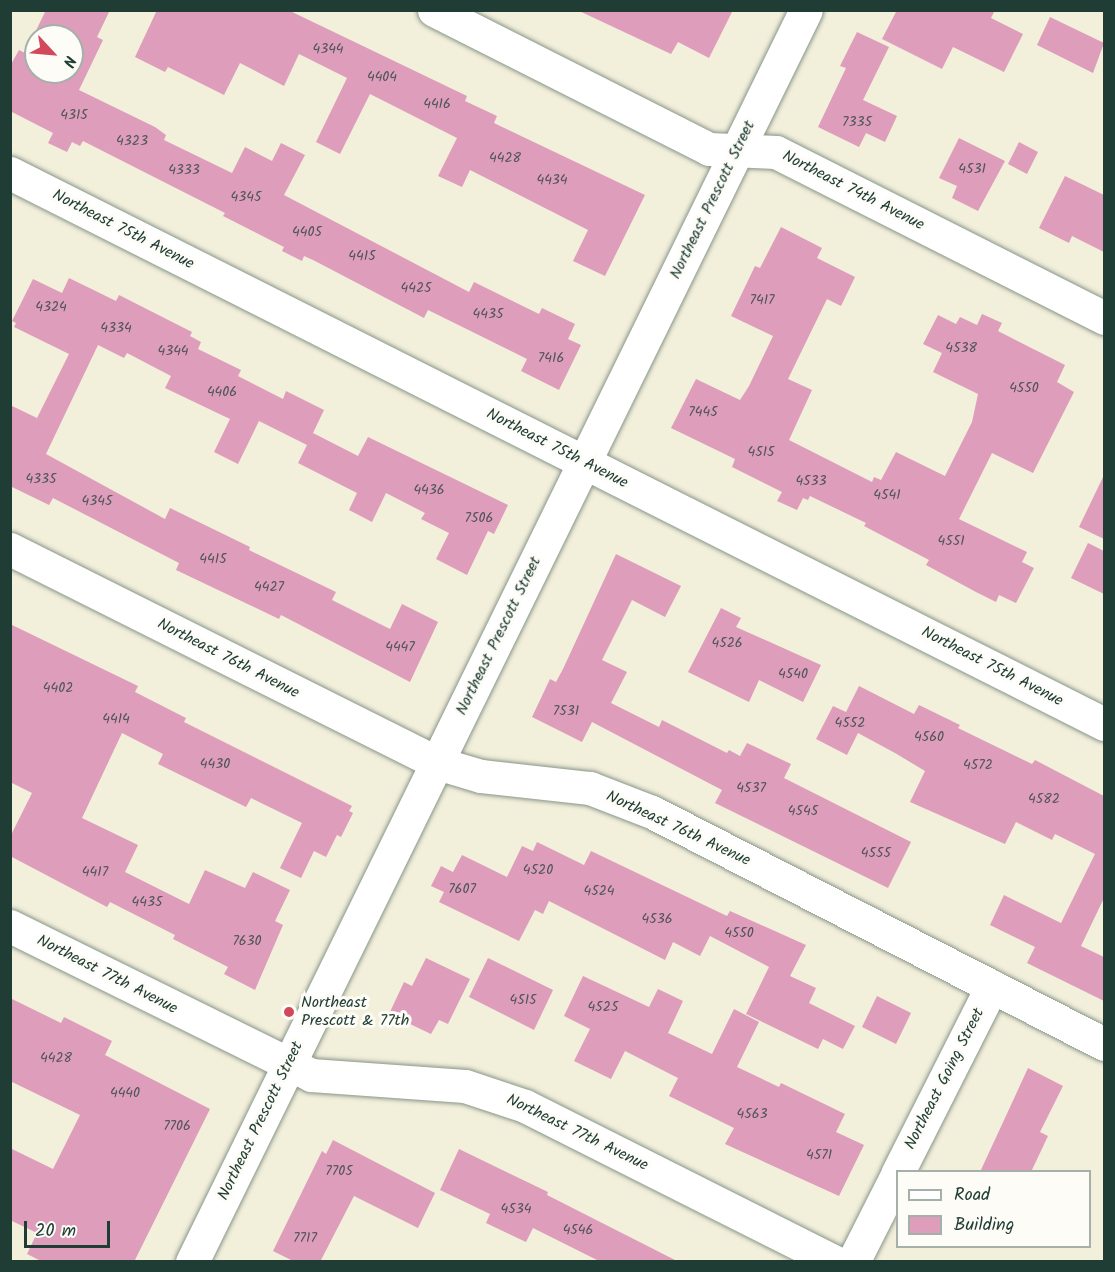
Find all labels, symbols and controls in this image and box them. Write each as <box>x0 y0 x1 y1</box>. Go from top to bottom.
north arrow <box>24 24 84 84</box>
house number: 4344 <box>312 41 344 57</box>
text: N <box>55 51 82 71</box>
house number: 4404 <box>367 69 397 85</box>
house number: 4416 <box>423 96 451 112</box>
house number: 4315 <box>60 107 88 123</box>
house number: 7335 <box>842 114 872 130</box>
street label: Northeast Prescott Street <box>666 118 760 282</box>
house number: 4323 <box>116 133 148 149</box>
street label: Northeast 74th Avenue <box>779 147 927 235</box>
house number: 4428 <box>489 150 521 166</box>
house number: 4531 <box>958 161 986 177</box>
house number: 4333 <box>168 162 200 178</box>
house number: 4434 <box>536 172 568 188</box>
street label: Northeast 75th Avenue <box>49 186 197 274</box>
house number: 4345 <box>231 189 261 205</box>
house number: 4405 <box>292 224 322 240</box>
house number: 4415 <box>348 248 376 264</box>
house number: 4425 <box>400 280 432 296</box>
house number: 7417 <box>749 292 775 308</box>
house number: 4324 <box>35 299 67 315</box>
house number: 4435 <box>473 306 503 322</box>
house number: 4334 <box>100 320 132 336</box>
house number: 4538 <box>945 340 977 356</box>
house number: 4344 <box>157 343 189 359</box>
house number: 7416 <box>538 350 564 366</box>
house number: 4550 <box>1009 380 1039 396</box>
house number: 4406 <box>207 384 237 400</box>
house number: 7445 <box>688 404 718 420</box>
street label: Northeast 75th Avenue <box>483 405 631 493</box>
house number: 4515 <box>747 444 775 460</box>
house number: 4335 <box>25 471 57 487</box>
house number: 4533 <box>795 473 827 489</box>
house number: 4436 <box>413 482 445 498</box>
house number: 4541 <box>873 487 901 503</box>
house number: 4345 <box>82 493 112 509</box>
house number: 7506 <box>465 510 493 526</box>
house number: 4551 <box>937 533 965 549</box>
house number: 4415 <box>199 551 227 567</box>
street label: Northeast Prescott Street <box>452 554 546 718</box>
house number: 4427 <box>254 579 284 595</box>
street label: Northeast 76th Avenue <box>154 615 302 703</box>
street label: Northeast 75th Avenue <box>918 623 1066 711</box>
house number: 4526 <box>711 635 743 651</box>
house number: 4447 <box>385 639 415 655</box>
house number: 4540 <box>778 666 808 682</box>
house number: 4402 <box>43 680 73 696</box>
house number: 7531 <box>553 703 579 719</box>
house number: 4414 <box>102 711 130 727</box>
house number: 4552 <box>835 715 865 731</box>
house number: 4560 <box>914 729 944 745</box>
house number: 4430 <box>200 756 230 772</box>
house number: 4572 <box>963 757 993 773</box>
house number: 4537 <box>736 780 766 796</box>
street label: Northeast 76th Avenue <box>603 787 753 871</box>
house number: 4582 <box>1028 791 1060 807</box>
house number: 4545 <box>788 803 818 819</box>
house number: 4555 <box>861 845 891 861</box>
house number: 4520 <box>523 862 553 878</box>
house number: 4417 <box>82 864 108 880</box>
house number: 7607 <box>448 881 476 897</box>
house number: 4524 <box>583 883 615 899</box>
house number: 4435 <box>132 894 162 910</box>
house number: 4536 <box>641 911 673 927</box>
house number: 4550 <box>724 925 754 941</box>
street label: Northeast 77th Avenue <box>33 931 181 1019</box>
house number: 7630 <box>232 933 262 949</box>
house number: 4515 <box>509 992 537 1008</box>
place label: Northeast Prescott & 77th <box>301 993 409 1031</box>
house number: 4525 <box>588 999 618 1015</box>
marker: Northeast Prescott & 77th <box>282 1005 296 1019</box>
street label: Northeast Going Street <box>901 1005 989 1153</box>
street label: Northeast Prescott Street <box>214 1039 308 1203</box>
house number: 4428 <box>40 1050 72 1066</box>
house number: 4440 <box>110 1085 140 1101</box>
street label: Northeast 77th Avenue <box>503 1090 651 1176</box>
house number: 4563 <box>736 1106 768 1122</box>
house number: 7706 <box>163 1118 191 1134</box>
house number: 4571 <box>806 1147 832 1163</box>
house number: 7705 <box>325 1163 353 1179</box>
legend <box>896 1170 1091 1248</box>
text: Road <box>954 1181 990 1210</box>
house number: 4534 <box>501 1201 531 1217</box>
scale bar <box>27 1209 112 1247</box>
text: Building <box>954 1211 1014 1240</box>
text: 20 m <box>35 1217 76 1246</box>
house number: 4546 <box>563 1222 593 1238</box>
house number: 7717 <box>293 1230 317 1246</box>

